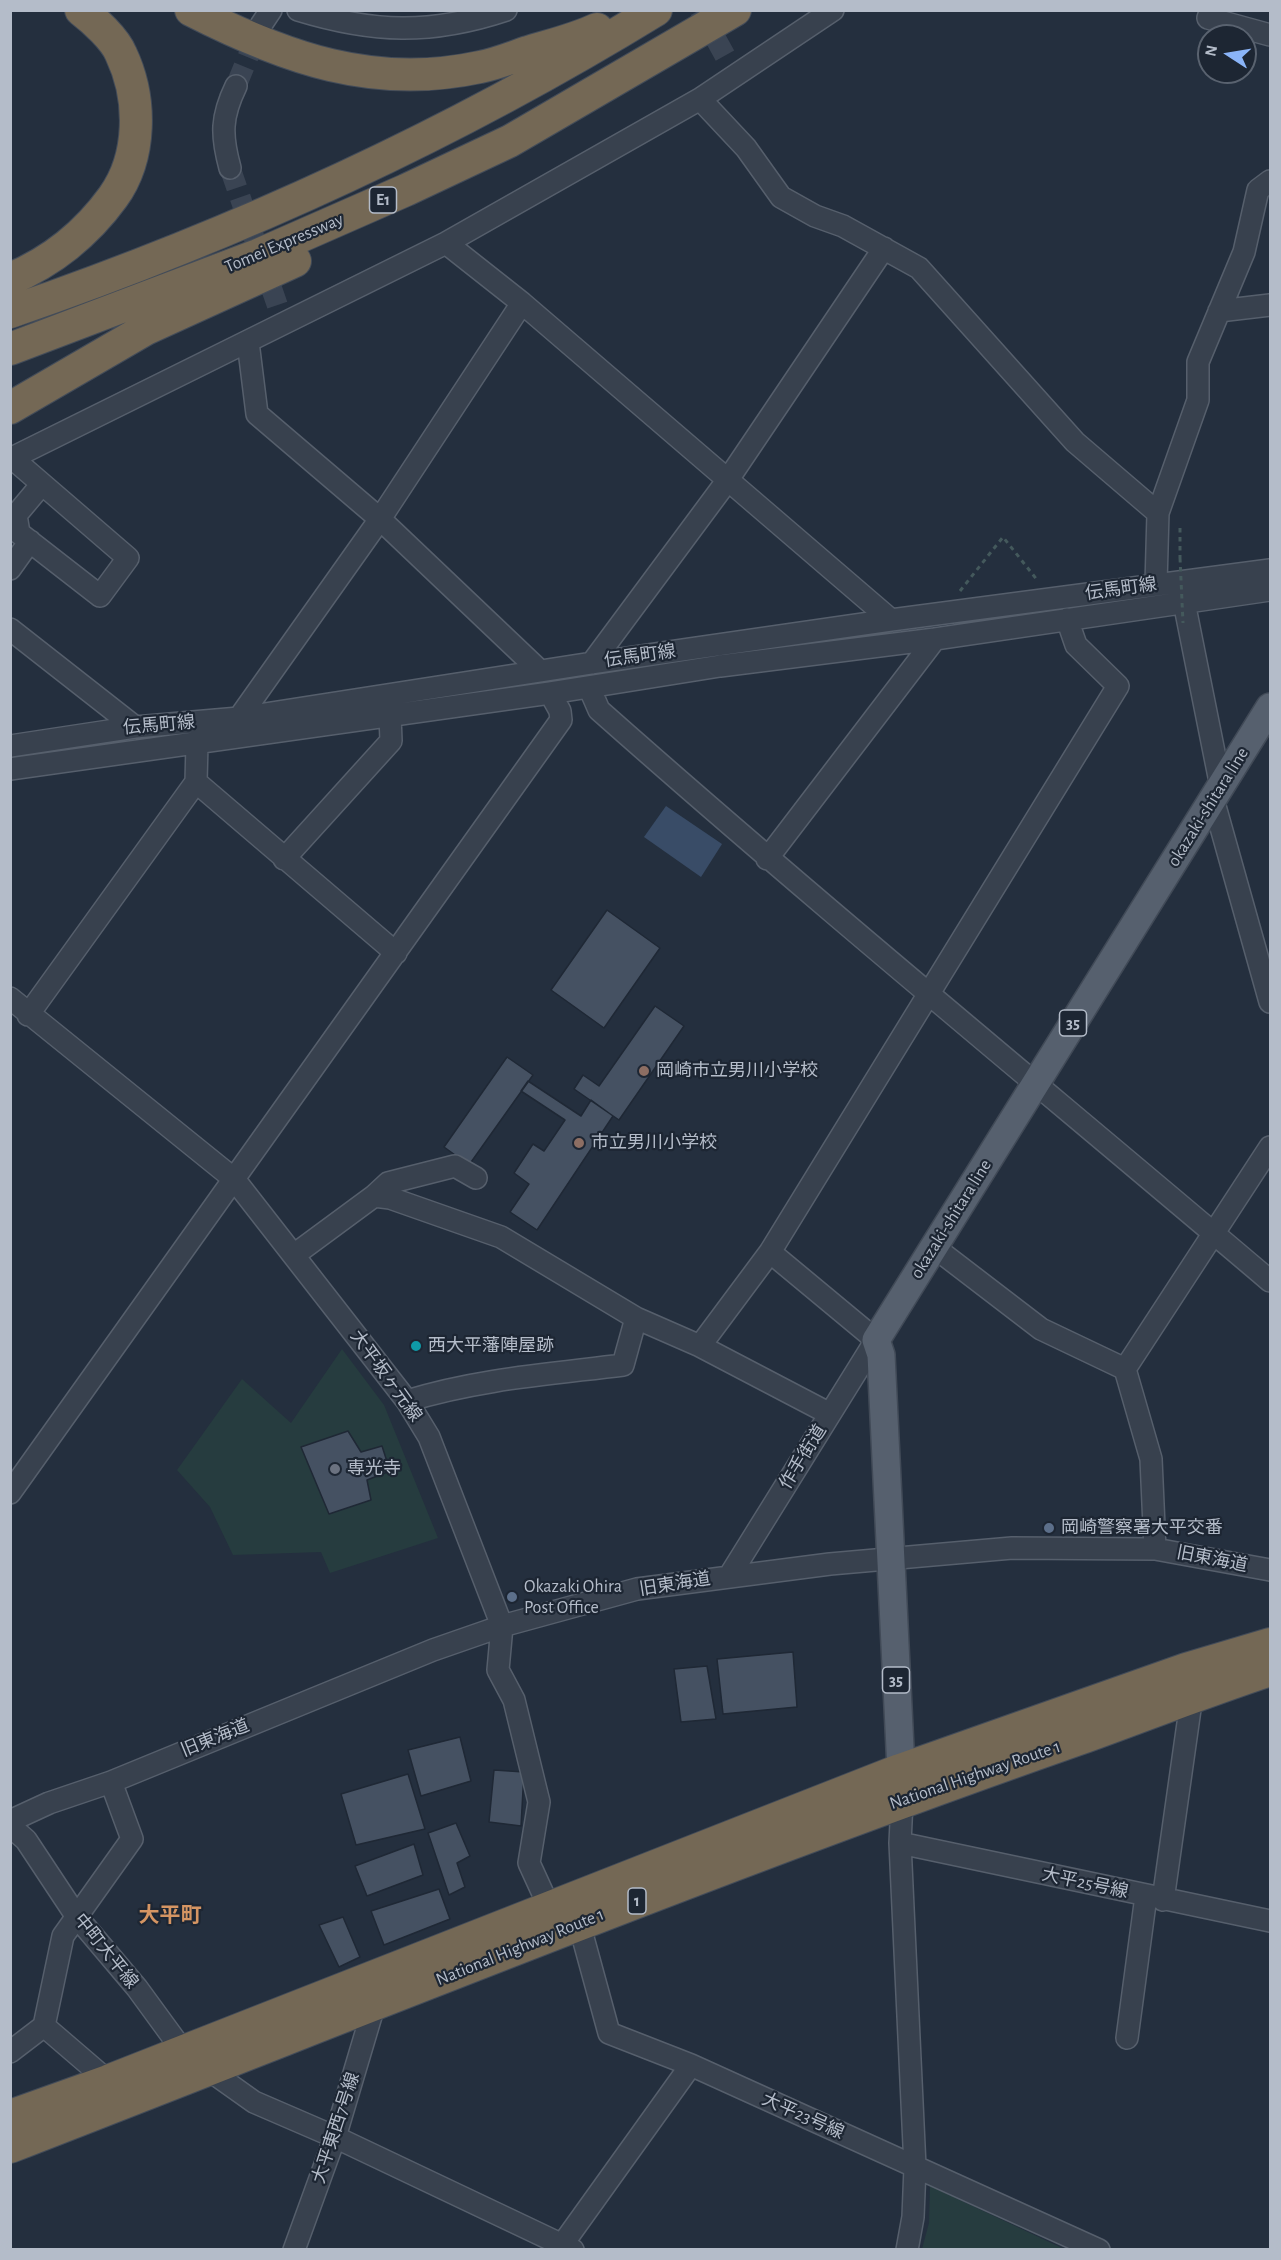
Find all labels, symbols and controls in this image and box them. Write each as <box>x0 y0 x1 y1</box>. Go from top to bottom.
north arrow <box>1197 24 1257 84</box>
text: N <box>1202 44 1220 58</box>
road number: E1 <box>370 187 397 213</box>
street label: Tomei Expressway <box>221 208 347 278</box>
street label: 伝馬町線 <box>1084 573 1158 605</box>
street label: 伝馬町線 <box>603 640 677 672</box>
street label: 伝馬町線 <box>122 711 196 739</box>
street label: okazaki-shitara line <box>1163 743 1253 871</box>
road number: 35 <box>1060 1010 1086 1036</box>
place label: 岡崎市立男川小学校 <box>656 1060 818 1082</box>
marker: 岡崎市立男川小学校 <box>637 1064 651 1078</box>
place label: 市立男川小学校 <box>591 1132 717 1154</box>
marker: 市立男川小学校 <box>572 1136 586 1150</box>
street label: okazaki-shitara line <box>906 1155 996 1283</box>
street label: 大平坂ヶ元線 <box>346 1326 426 1426</box>
place label: 西大平藩陣屋跡 <box>428 1335 554 1357</box>
marker: 西大平藩陣屋跡 <box>409 1339 423 1353</box>
street label: 作手街道 <box>775 1421 831 1493</box>
place label: 専光寺 <box>347 1458 401 1480</box>
marker: 専光寺 <box>328 1462 342 1476</box>
place label: 岡崎警察署大平交番 <box>1061 1517 1223 1539</box>
marker: 岡崎警察署大平交番 <box>1042 1521 1056 1535</box>
street label: 旧東海道 <box>1175 1542 1249 1576</box>
street label: 旧東海道 <box>638 1568 712 1600</box>
place label: Okazaki Ohira Post Office <box>524 1576 622 1618</box>
marker: Okazaki Ohira Post Office <box>505 1590 519 1604</box>
road number: 35 <box>882 1667 910 1693</box>
street label: 旧東海道 <box>178 1715 252 1761</box>
street label: National Highway Route 1 <box>887 1736 1063 1814</box>
street label: 大平25号線 <box>1040 1863 1130 1903</box>
road number: 1 <box>628 1888 646 1914</box>
district label: 大平町 <box>139 1903 201 1929</box>
street label: National Highway Route 1 <box>433 1903 607 1991</box>
street label: 中町大平線 <box>69 1909 143 1993</box>
street label: 大平東西7号線 <box>308 2070 364 2186</box>
street label: 大平23号線 <box>759 2088 847 2144</box>

